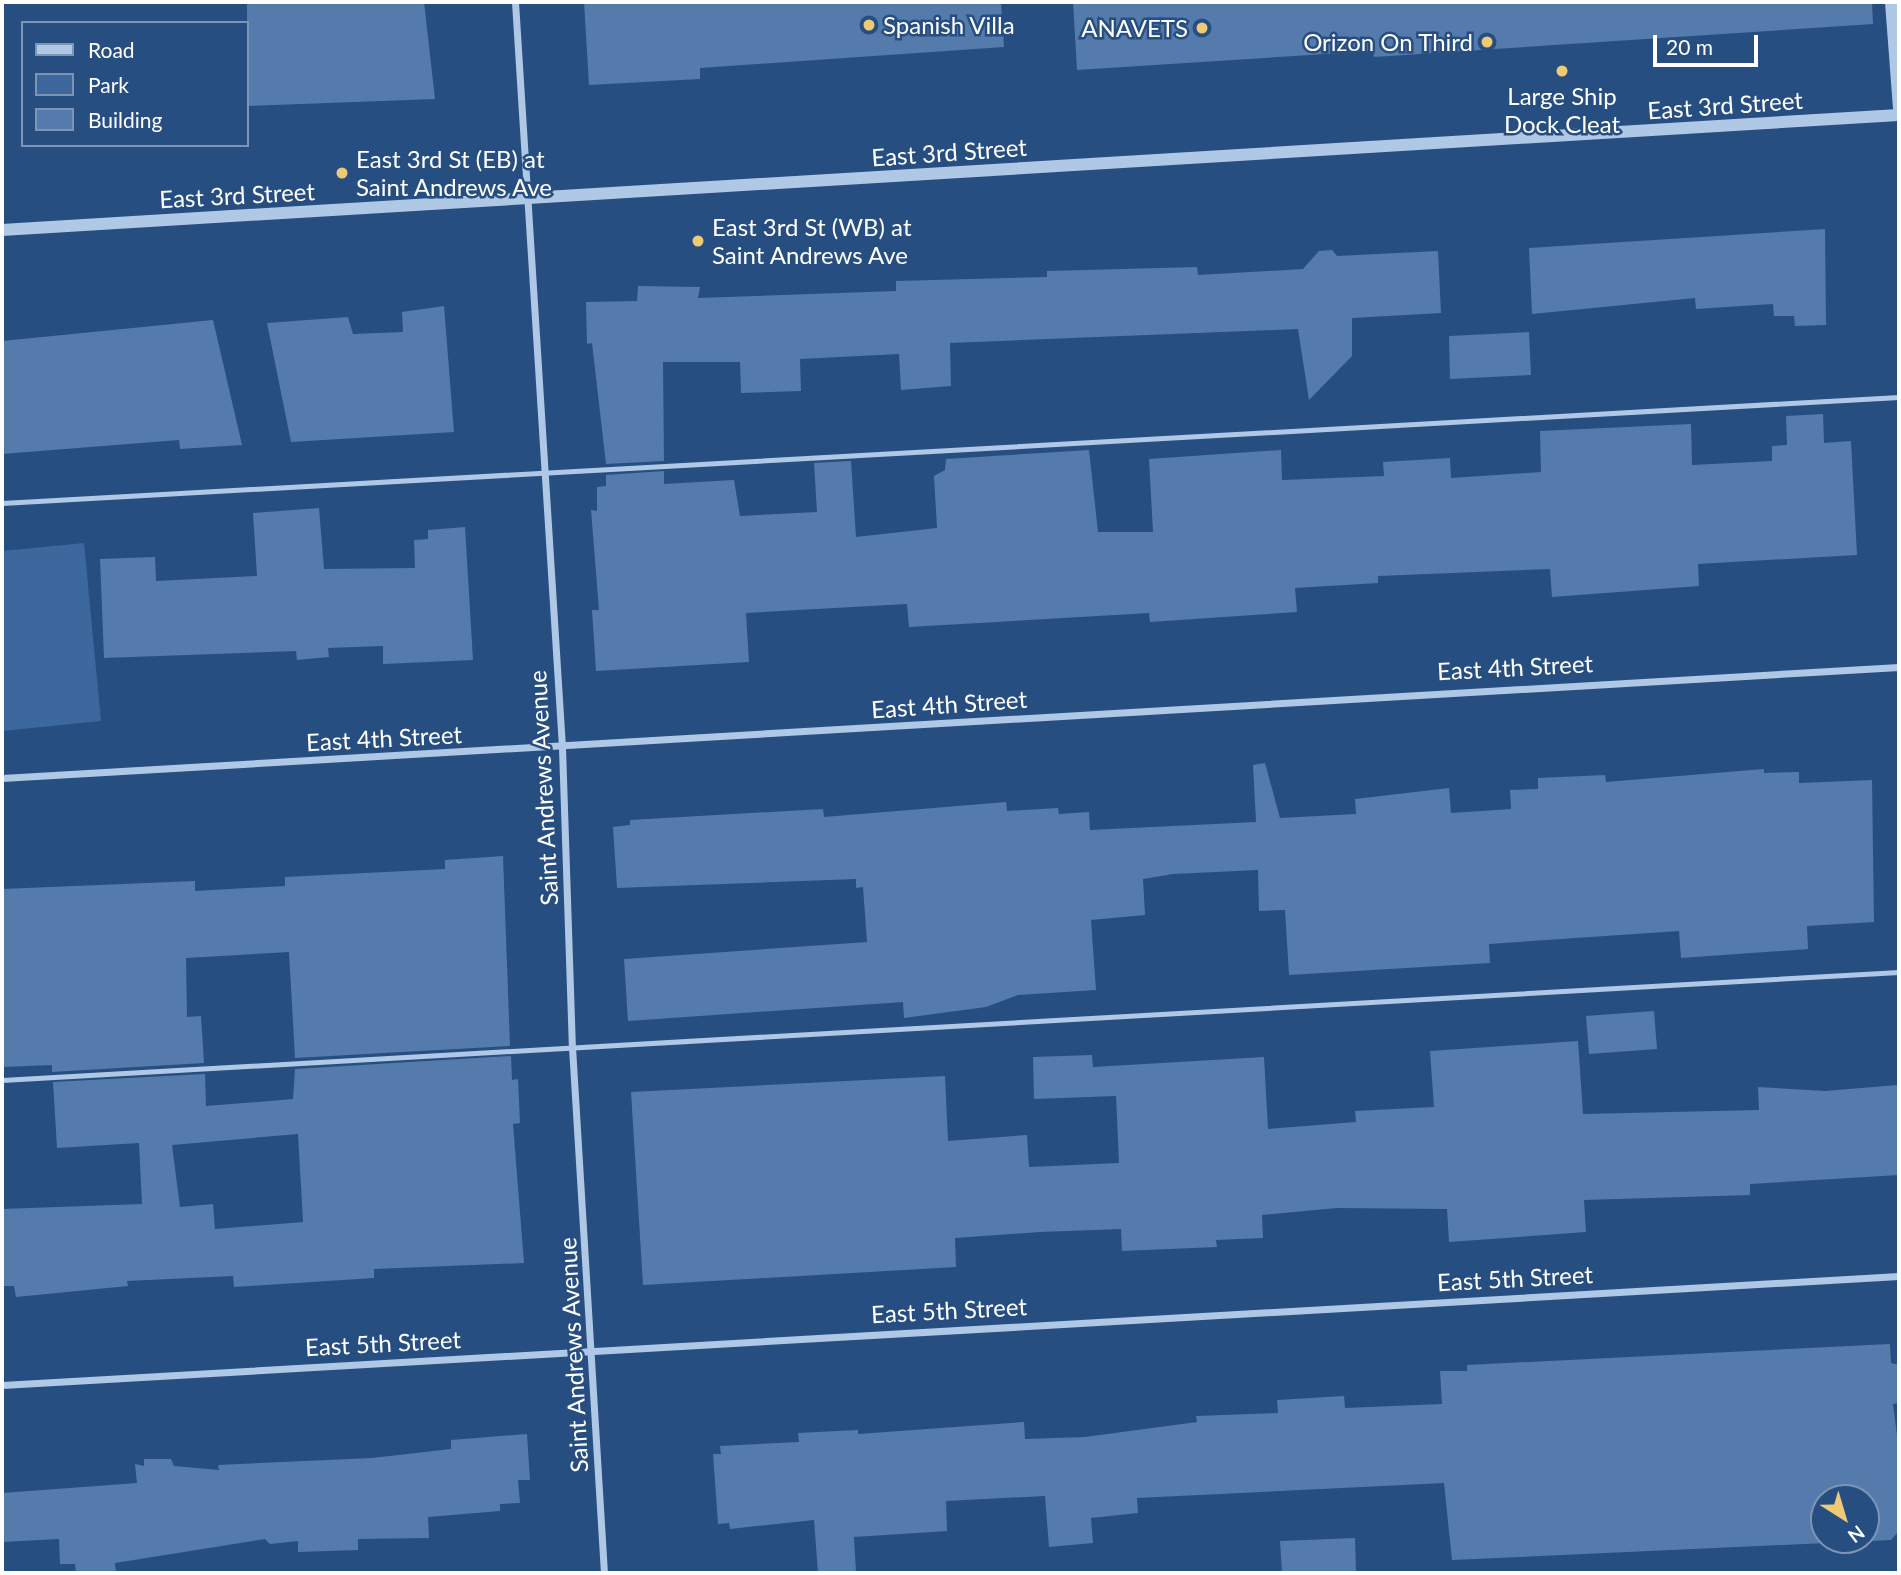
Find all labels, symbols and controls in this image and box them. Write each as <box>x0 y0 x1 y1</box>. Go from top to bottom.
place label: Spanish Villa <box>883 11 1015 39</box>
place label: ANAVETS <box>1081 14 1188 42</box>
marker: Spanish Villa <box>861 17 877 33</box>
marker: ANAVETS <box>1194 20 1210 36</box>
legend <box>21 21 248 147</box>
scale bar <box>1656 21 1761 65</box>
place label: Orizon On Third <box>1302 28 1473 56</box>
marker: Orizon On Third <box>1479 34 1495 50</box>
text: 20 m <box>1666 34 1713 59</box>
text: Road <box>88 37 135 62</box>
marker: Large Ship Dock Cleat <box>1554 63 1570 79</box>
text: Park <box>88 72 129 97</box>
place label: Large Ship Dock Cleat <box>1504 82 1620 138</box>
street label: East 3rd Street <box>1646 85 1804 125</box>
text: Building <box>88 107 163 132</box>
street label: East 3rd Street <box>870 132 1028 172</box>
place label: East 3rd St (EB) at Saint Andrews Ave <box>356 145 554 201</box>
marker: East 3rd St (EB) at Saint Andrews Ave <box>334 165 350 181</box>
street label: East 3rd Street <box>158 177 316 213</box>
place label: East 3rd St (WB) at Saint Andrews Ave <box>712 213 911 269</box>
marker: East 3rd St (WB) at Saint Andrews Ave <box>690 233 706 249</box>
street label: East 4th Street <box>1436 649 1594 685</box>
street label: Saint Andrews Avenue <box>522 669 564 907</box>
street label: East 4th Street <box>870 684 1028 724</box>
street label: East 4th Street <box>305 720 463 756</box>
street label: Saint Andrews Avenue <box>552 1236 594 1474</box>
street label: East 5th Street <box>1436 1260 1594 1296</box>
street label: East 5th Street <box>870 1292 1028 1328</box>
street label: East 5th Street <box>304 1325 462 1361</box>
north arrow <box>1810 1484 1880 1554</box>
text: N <box>1844 1521 1870 1548</box>

